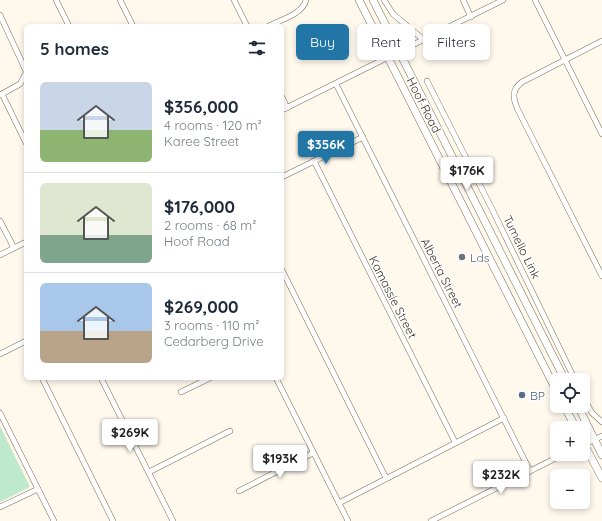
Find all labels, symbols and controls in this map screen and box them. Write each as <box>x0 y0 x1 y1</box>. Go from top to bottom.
chip: Buy <box>296 24 349 60</box>
chip: Rent <box>357 24 415 60</box>
chip: Filters <box>423 24 490 60</box>
icon: filters <box>246 37 268 59</box>
text: 5 homes <box>40 38 109 59</box>
street label: Hoof Road <box>404 75 444 135</box>
text: $356,000 <box>164 96 238 117</box>
icon: home <box>72 98 120 146</box>
text: 4 rooms · 120 m² <box>164 117 262 133</box>
pin: $356K <box>298 131 354 165</box>
text: Karee Street <box>164 133 239 149</box>
text: $356K <box>307 136 345 152</box>
pin: $176K <box>439 157 495 191</box>
text: $176K <box>449 162 485 178</box>
text: $176,000 <box>164 196 235 217</box>
icon: home <box>72 199 120 247</box>
street label: Tumello Link <box>500 213 544 281</box>
text: 2 rooms · 68 m² <box>164 217 256 233</box>
text: Hoof Road <box>164 233 230 249</box>
street label: Alberta Street <box>418 235 466 311</box>
place label: Lds <box>470 250 490 265</box>
marker: Lds <box>457 252 467 262</box>
street label: Kamassie Street <box>366 253 420 341</box>
text: $269,000 <box>164 296 239 317</box>
icon: home <box>72 299 120 347</box>
text: 3 rooms · 110 m² <box>164 317 259 333</box>
text: Cedarberg Drive <box>164 333 264 349</box>
map controls <box>550 373 590 509</box>
button: locate <box>550 373 590 413</box>
place label: BP <box>530 388 545 403</box>
marker: BP <box>517 390 527 400</box>
pin: $269K <box>102 419 158 453</box>
button: + <box>550 421 590 461</box>
text: $269K <box>111 424 149 440</box>
pin: $193K <box>252 445 308 479</box>
text: $193K <box>262 450 298 466</box>
pin: $232K <box>473 461 529 495</box>
text: $232K <box>482 466 520 482</box>
button: − <box>550 469 590 509</box>

